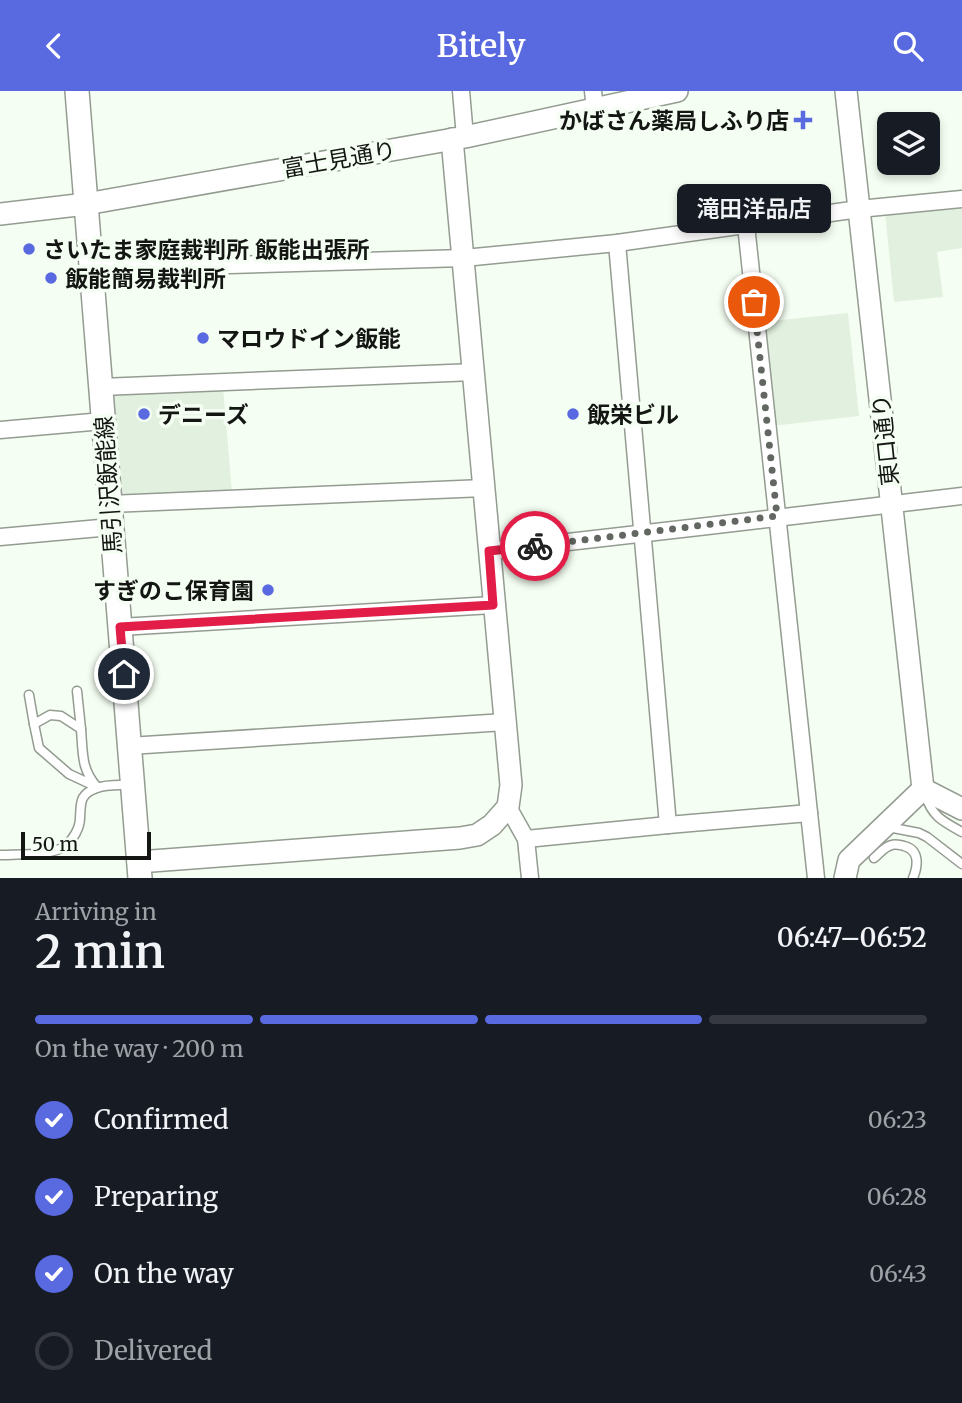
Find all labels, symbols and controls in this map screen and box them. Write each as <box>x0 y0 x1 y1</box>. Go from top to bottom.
text: Bitely <box>437 26 525 66</box>
icon: back <box>35 27 73 65</box>
icon: search <box>889 27 927 65</box>
place label: かばさん薬局しふり店 <box>559 106 789 135</box>
marker: かばさん薬局しふり店 <box>795 112 811 128</box>
map controls <box>877 112 940 175</box>
button: layers <box>877 112 940 175</box>
street label: 富士見通り <box>280 135 398 183</box>
callout: 滝田洋品店 <box>677 183 831 232</box>
text: 滝田洋品店 <box>697 194 812 223</box>
place label: さいたま家庭裁判所 飯能出張所 <box>43 235 370 264</box>
marker: さいたま家庭裁判所 飯能出張所 <box>21 241 37 257</box>
place label: 飯能簡易裁判所 <box>65 264 226 293</box>
marker: 飯能簡易裁判所 <box>43 270 59 286</box>
pin <box>724 272 784 332</box>
icon: bag <box>735 283 773 321</box>
place label: マロウドイン飯能 <box>217 324 401 353</box>
marker: マロウドイン飯能 <box>195 330 211 346</box>
street label: 東口通り <box>866 393 904 487</box>
place label: デニーズ <box>158 400 249 429</box>
place label: 飯栄ビル <box>587 400 679 429</box>
marker: デニーズ <box>136 406 152 422</box>
marker: 飯栄ビル <box>565 406 581 422</box>
street label: 馬引沢飯能線 <box>89 415 127 555</box>
courier <box>500 511 570 581</box>
icon: bike <box>516 527 554 565</box>
place label: すぎのこ保育園 <box>93 576 254 605</box>
marker: すぎのこ保育園 <box>260 582 276 598</box>
pin <box>94 644 154 704</box>
icon: home <box>105 655 143 693</box>
scale bar <box>21 829 150 861</box>
text: 50 m <box>32 832 78 856</box>
text: Arriving in <box>35 897 157 926</box>
text: 06:47–06:52 <box>777 921 927 954</box>
text: 2 min <box>35 923 165 981</box>
text: On the way · 200 m <box>35 1034 244 1063</box>
icon: check <box>35 1101 73 1139</box>
text: Confirmed <box>94 1103 229 1136</box>
text: 06:23 <box>868 1105 927 1134</box>
icon: check <box>35 1178 73 1216</box>
text: Preparing <box>94 1180 218 1213</box>
text: 06:28 <box>867 1182 927 1211</box>
icon: check <box>35 1255 73 1293</box>
text: On the way <box>94 1257 234 1290</box>
text: 06:43 <box>869 1259 927 1288</box>
text: Delivered <box>94 1334 213 1367</box>

